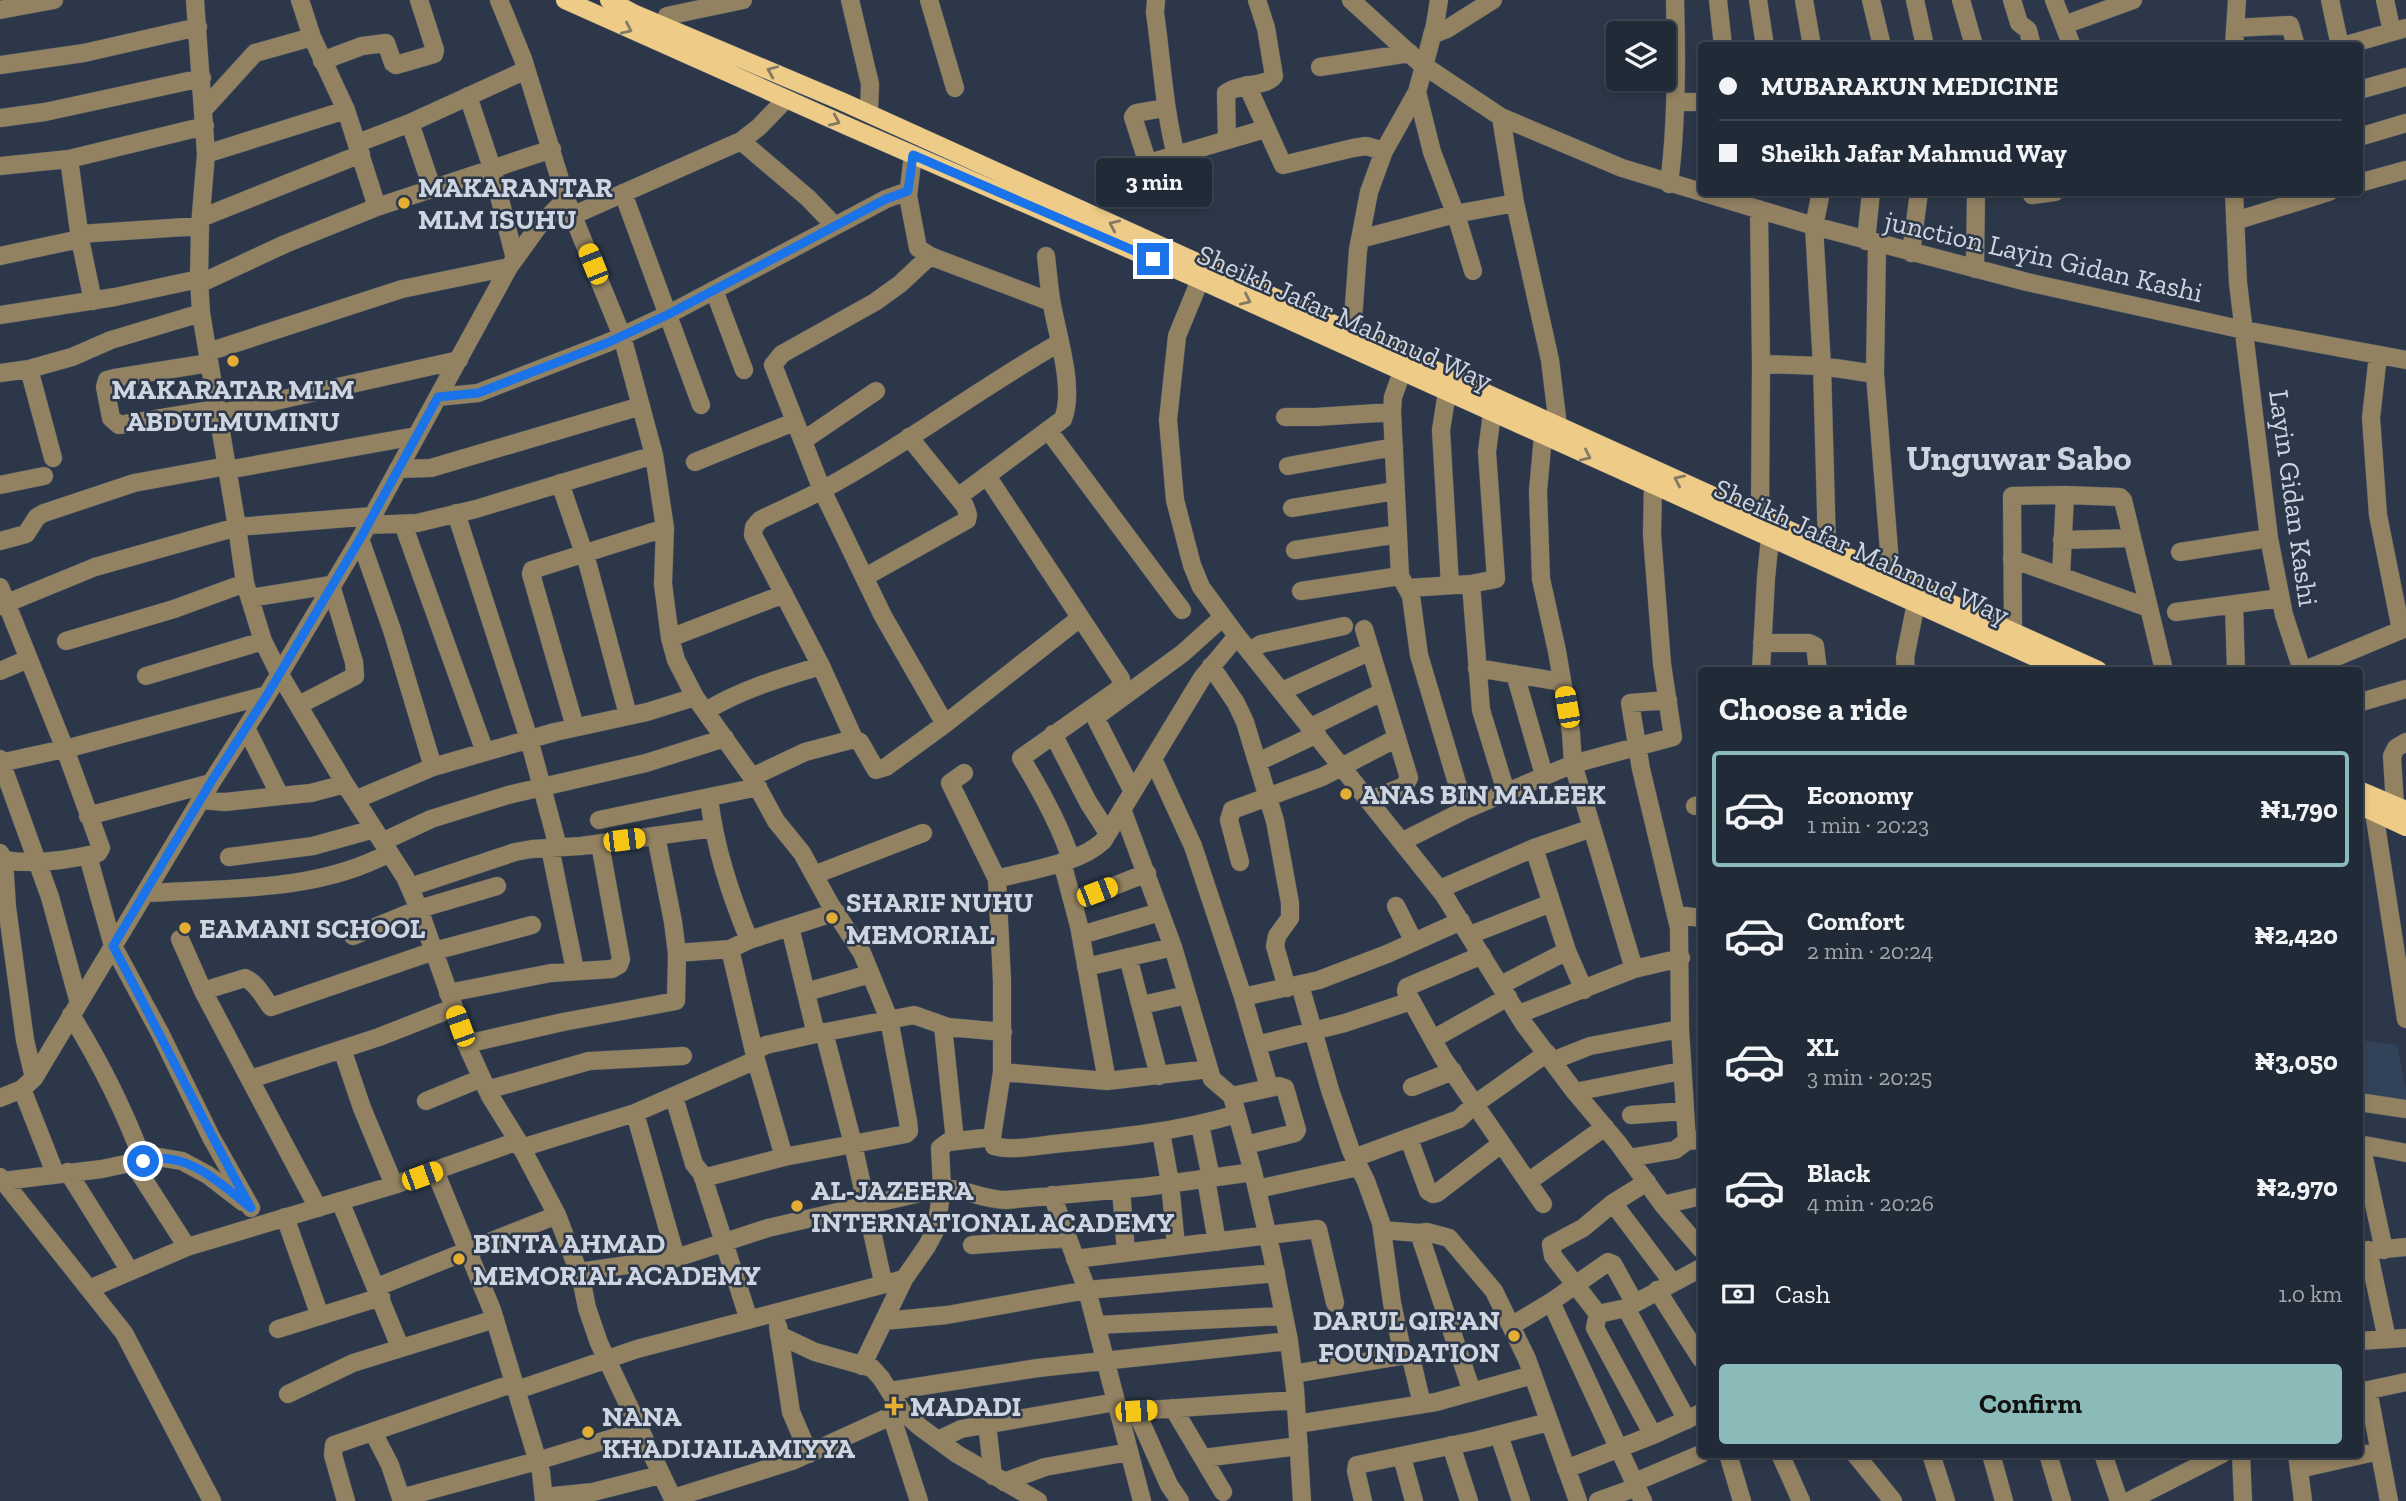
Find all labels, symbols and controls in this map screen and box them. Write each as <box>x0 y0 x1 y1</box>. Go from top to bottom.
one-way arrow <box>620 20 632 34</box>
map controls <box>1606 21 1676 91</box>
button: layers <box>1606 21 1676 91</box>
one-way arrow <box>767 66 779 80</box>
text: MUBARAKUN MEDICINE <box>1761 70 2058 102</box>
one-way arrow <box>828 113 840 127</box>
text: Sheikh Jafar Mahmud Way <box>1761 137 2067 169</box>
callout: 3 min <box>1095 158 1211 206</box>
text: 3 min <box>1125 168 1183 196</box>
place label: MAKARANTAR MLM ISUHU <box>418 171 613 236</box>
marker: MAKARANTAR MLM ISUHU <box>396 195 412 211</box>
street label: junction Layin Gidan Kashi <box>1881 204 2206 309</box>
one-way arrow <box>1109 219 1121 233</box>
street label: Sheikh Jafar Mahmud Way <box>1192 237 1498 398</box>
car <box>576 241 611 287</box>
route end <box>1137 243 1169 275</box>
one-way arrow <box>1238 292 1251 306</box>
marker: MAKARATAR MLM ABDULMUMINU <box>225 353 241 369</box>
place label: MAKARATAR MLM ABDULMUMINU <box>112 373 354 438</box>
street label: Layin Gidan Kashi <box>2262 388 2325 609</box>
district label: Unguwar Sabo <box>1906 437 2132 479</box>
one-way arrow <box>1579 448 1592 462</box>
street label: Sheikh Jafar Mahmud Way <box>1709 471 2015 632</box>
one-way arrow <box>1673 474 1686 488</box>
car <box>1554 684 1581 730</box>
text: Choose a ride <box>1719 690 1907 728</box>
place label: ANAS BIN MALEEK <box>1360 778 1606 811</box>
icon: car <box>1723 778 1786 841</box>
text: Economy <box>1807 779 1913 811</box>
marker: ANAS BIN MALEEK <box>1338 786 1354 802</box>
text: ₦1,790 <box>2260 793 2338 825</box>
text: 1 min · 20:23 <box>1807 811 1929 839</box>
car <box>602 827 647 853</box>
car <box>1074 875 1121 909</box>
place label: SHARIF NUHU MEMORIAL <box>846 886 1033 951</box>
icon: car <box>1723 904 1786 967</box>
text: Comfort <box>1807 905 1904 937</box>
marker: SHARIF NUHU MEMORIAL <box>824 910 840 926</box>
place label: EAMANI SCHOOL <box>199 912 426 945</box>
text: ₦2,420 <box>2254 919 2338 951</box>
marker: EAMANI SCHOOL <box>177 920 193 936</box>
text: 2 min · 20:24 <box>1807 937 1934 965</box>
car <box>443 1003 478 1049</box>
icon: car <box>1723 1030 1786 1093</box>
text: XL <box>1807 1031 1839 1063</box>
text: ₦3,050 <box>2254 1045 2338 1077</box>
text: 3 min · 20:25 <box>1807 1063 1932 1091</box>
route start <box>127 1145 159 1177</box>
icon: car <box>1723 1156 1786 1219</box>
text: Black <box>1807 1157 1870 1189</box>
car <box>399 1159 446 1193</box>
text: ₦2,970 <box>2256 1171 2338 1203</box>
place label: AL-JAZEERA INTERNATIONAL ACADEMY <box>811 1174 1174 1239</box>
text: 4 min · 20:26 <box>1807 1189 1934 1217</box>
marker: AL-JAZEERA INTERNATIONAL ACADEMY <box>789 1198 805 1214</box>
place label: BINTA AHMAD MEMORIAL ACADEMY <box>473 1227 761 1292</box>
marker: BINTA AHMAD MEMORIAL ACADEMY <box>451 1251 467 1267</box>
icon: cash <box>1719 1275 1757 1313</box>
text: Cash <box>1775 1278 1830 1310</box>
text: 1.0 km <box>2278 1280 2342 1308</box>
place label: DARUL QIR'AN FOUNDATION <box>1313 1304 1500 1369</box>
marker: DARUL QIR'AN FOUNDATION <box>1506 1328 1522 1344</box>
button: Confirm <box>1719 1364 2342 1444</box>
place label: MADADI <box>910 1390 1021 1423</box>
marker: MADADI <box>884 1396 904 1416</box>
car <box>1115 1399 1158 1423</box>
place label: NANA KHADIJAILAMIYYA <box>602 1400 856 1465</box>
marker: NANA KHADIJAILAMIYYA <box>580 1424 596 1440</box>

